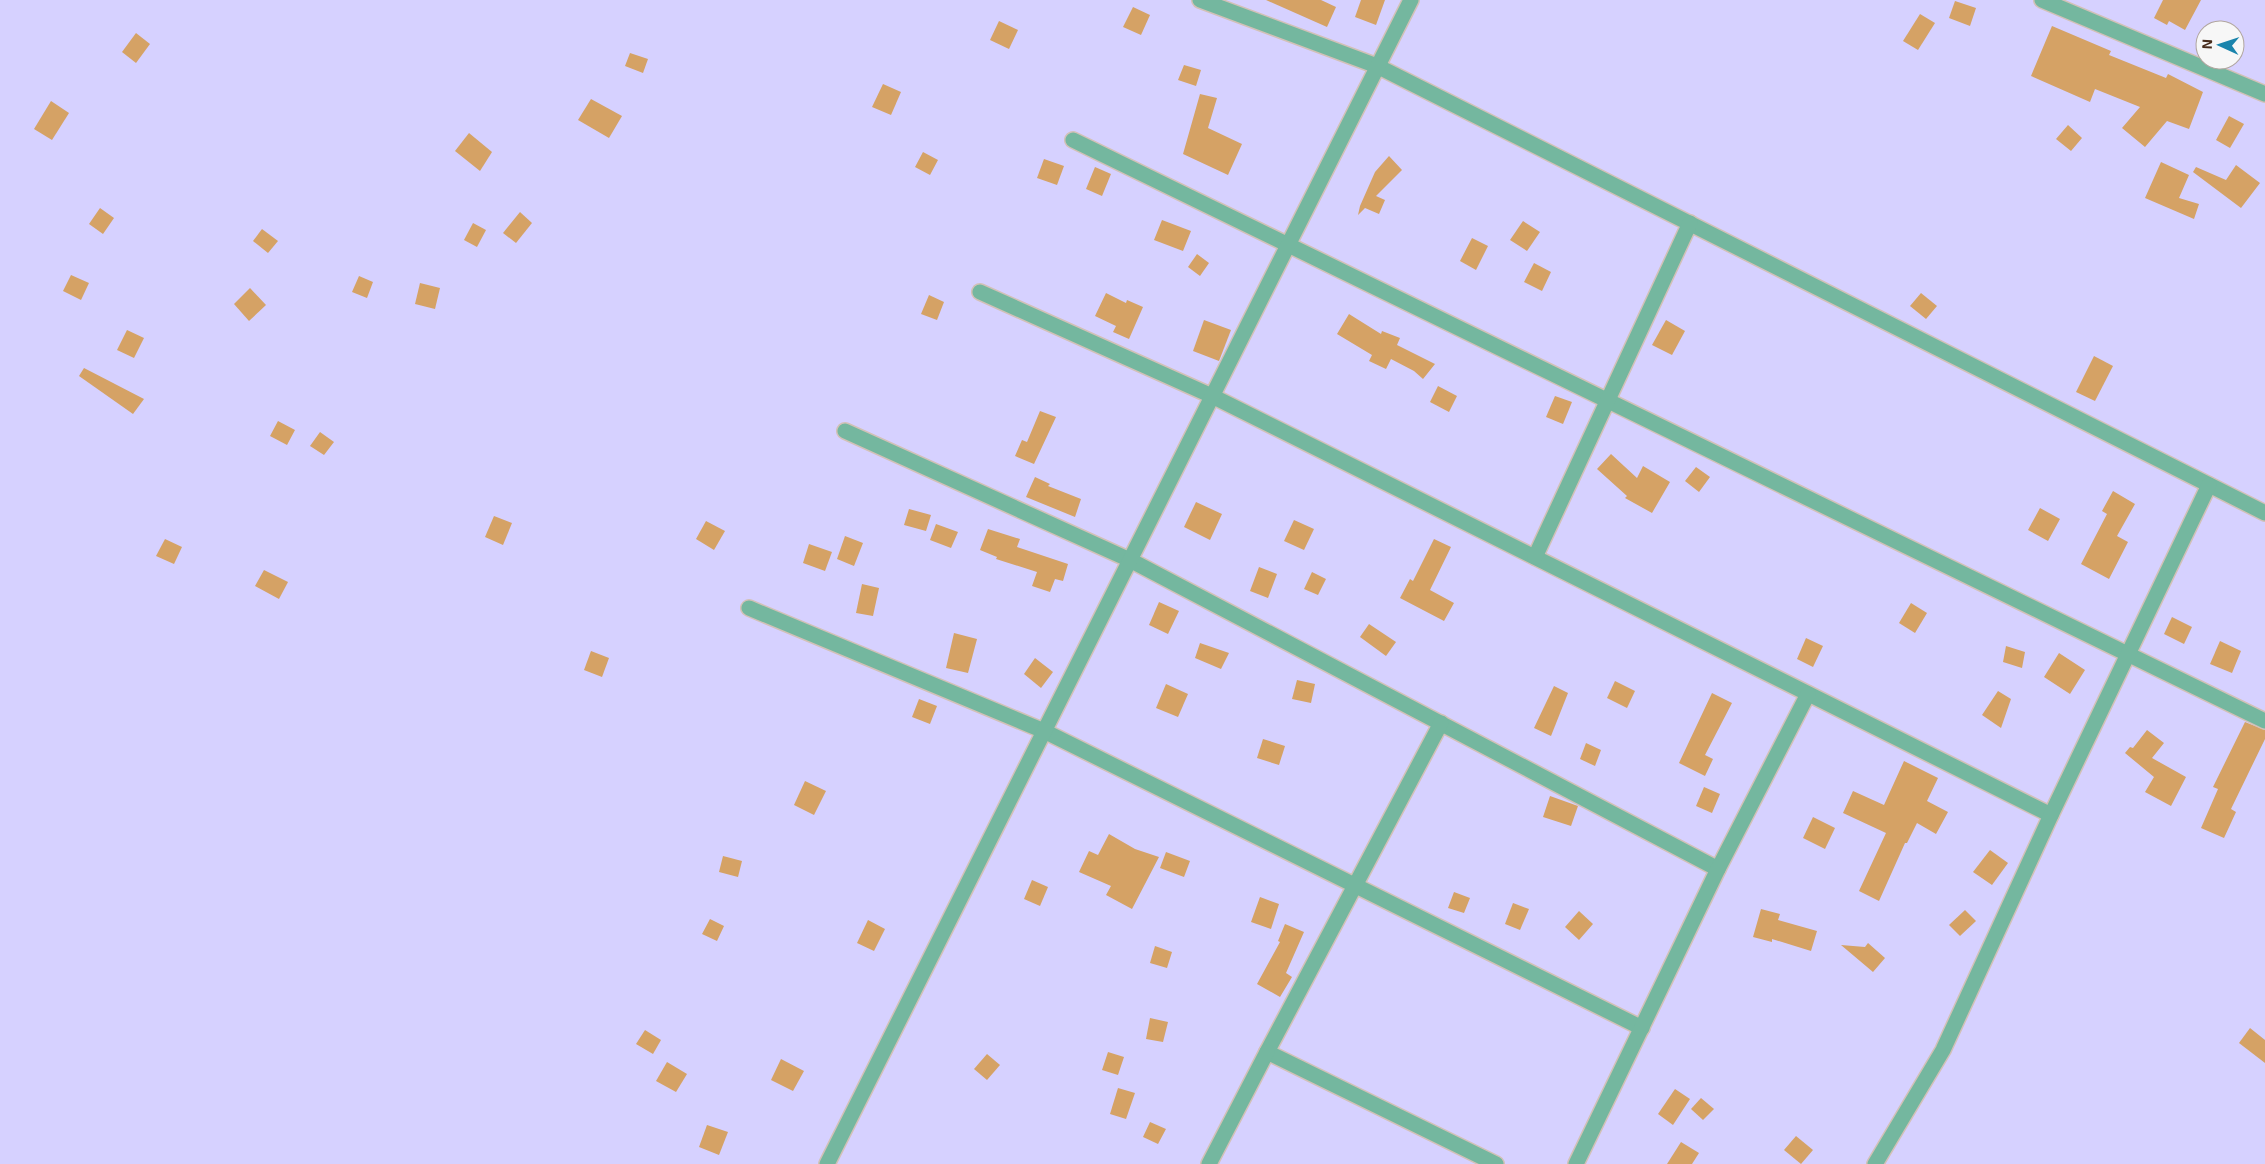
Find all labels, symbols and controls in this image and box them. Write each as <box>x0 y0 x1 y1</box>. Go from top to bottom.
north arrow <box>2195 20 2245 70</box>
text: N <box>2198 39 2215 50</box>

